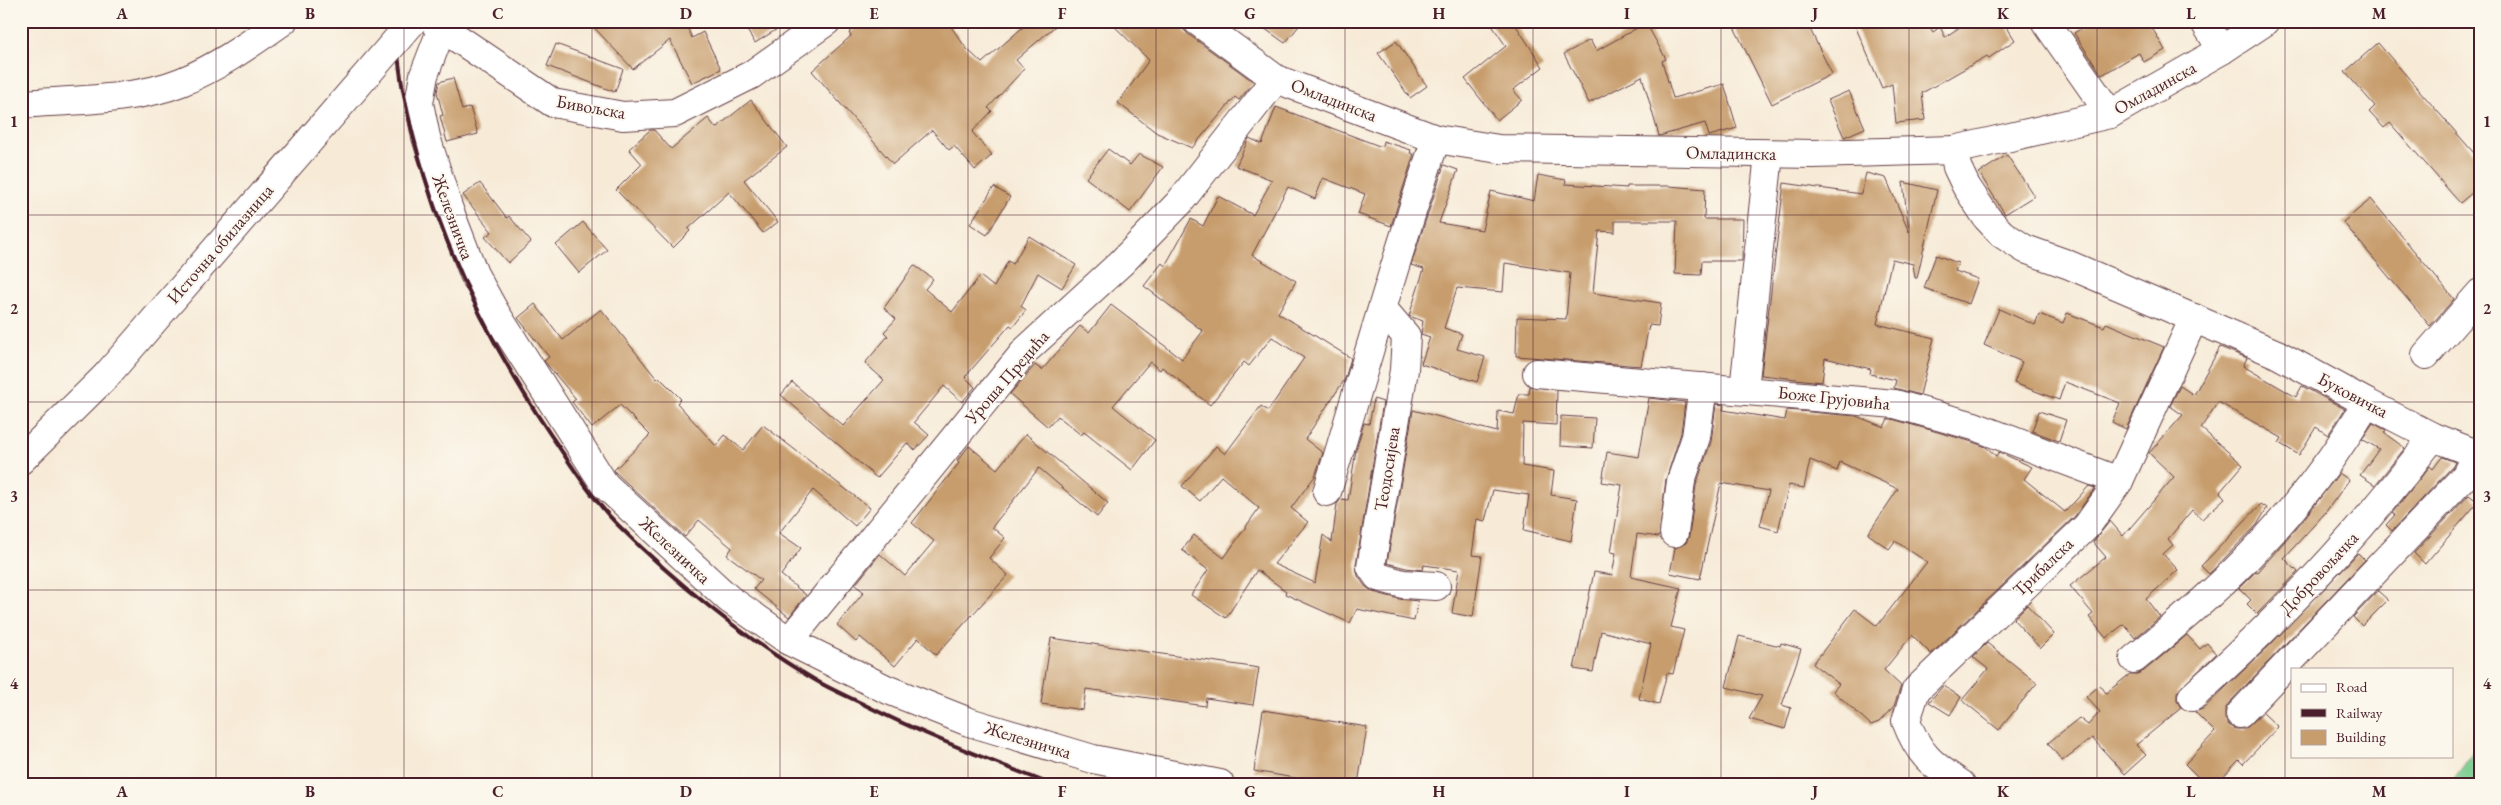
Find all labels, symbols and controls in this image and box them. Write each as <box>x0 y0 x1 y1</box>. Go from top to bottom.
text: A <box>115 3 128 24</box>
text: B <box>305 3 315 24</box>
text: C <box>492 3 504 24</box>
text: D <box>680 3 692 24</box>
text: E <box>869 3 879 24</box>
text: F <box>1058 3 1067 24</box>
text: G <box>1244 3 1256 24</box>
text: H <box>1433 3 1446 24</box>
text: I <box>1624 3 1630 24</box>
text: J <box>1810 3 1818 24</box>
text: K <box>1997 3 2010 24</box>
text: L <box>2186 3 2196 24</box>
text: M <box>2372 3 2387 24</box>
street label: Омладинска <box>2110 55 2201 120</box>
street label: Омладинска <box>1288 73 1381 127</box>
street label: Бивољска <box>555 89 628 124</box>
text: 1 <box>10 111 18 132</box>
text: 1 <box>2483 111 2491 132</box>
street label: Омладинска <box>1686 140 1777 165</box>
street label: Железничка <box>427 170 480 264</box>
street label: Источна обилазница <box>161 179 278 308</box>
text: 2 <box>10 298 19 319</box>
text: 2 <box>2483 298 2492 319</box>
street label: Уроша Предића <box>959 324 1054 429</box>
street label: Буковичка <box>2314 366 2393 423</box>
street label: Боже Грујовића <box>1777 380 1892 415</box>
street label: Теодосијева <box>1368 424 1405 513</box>
text: 3 <box>10 486 18 507</box>
text: 3 <box>2483 486 2491 507</box>
street label: Железничка <box>634 510 716 589</box>
street label: Добровољачка <box>2274 526 2364 619</box>
street label: Трибалска <box>2007 532 2078 601</box>
legend <box>2291 668 2454 758</box>
text: 4 <box>10 673 19 694</box>
text: 4 <box>2483 673 2492 694</box>
text: Road <box>2336 677 2368 696</box>
text: Railway <box>2336 703 2383 722</box>
street label: Железничка <box>981 715 1075 764</box>
text: Building <box>2336 727 2386 746</box>
text: A <box>115 781 128 802</box>
text: B <box>305 781 315 802</box>
text: C <box>492 781 504 802</box>
text: D <box>680 781 692 802</box>
text: E <box>869 781 879 802</box>
text: F <box>1058 781 1067 802</box>
text: G <box>1244 781 1256 802</box>
text: H <box>1433 781 1446 802</box>
text: I <box>1624 781 1630 802</box>
text: J <box>1810 781 1818 802</box>
text: K <box>1997 781 2010 802</box>
text: L <box>2186 781 2196 802</box>
text: M <box>2372 781 2387 802</box>

